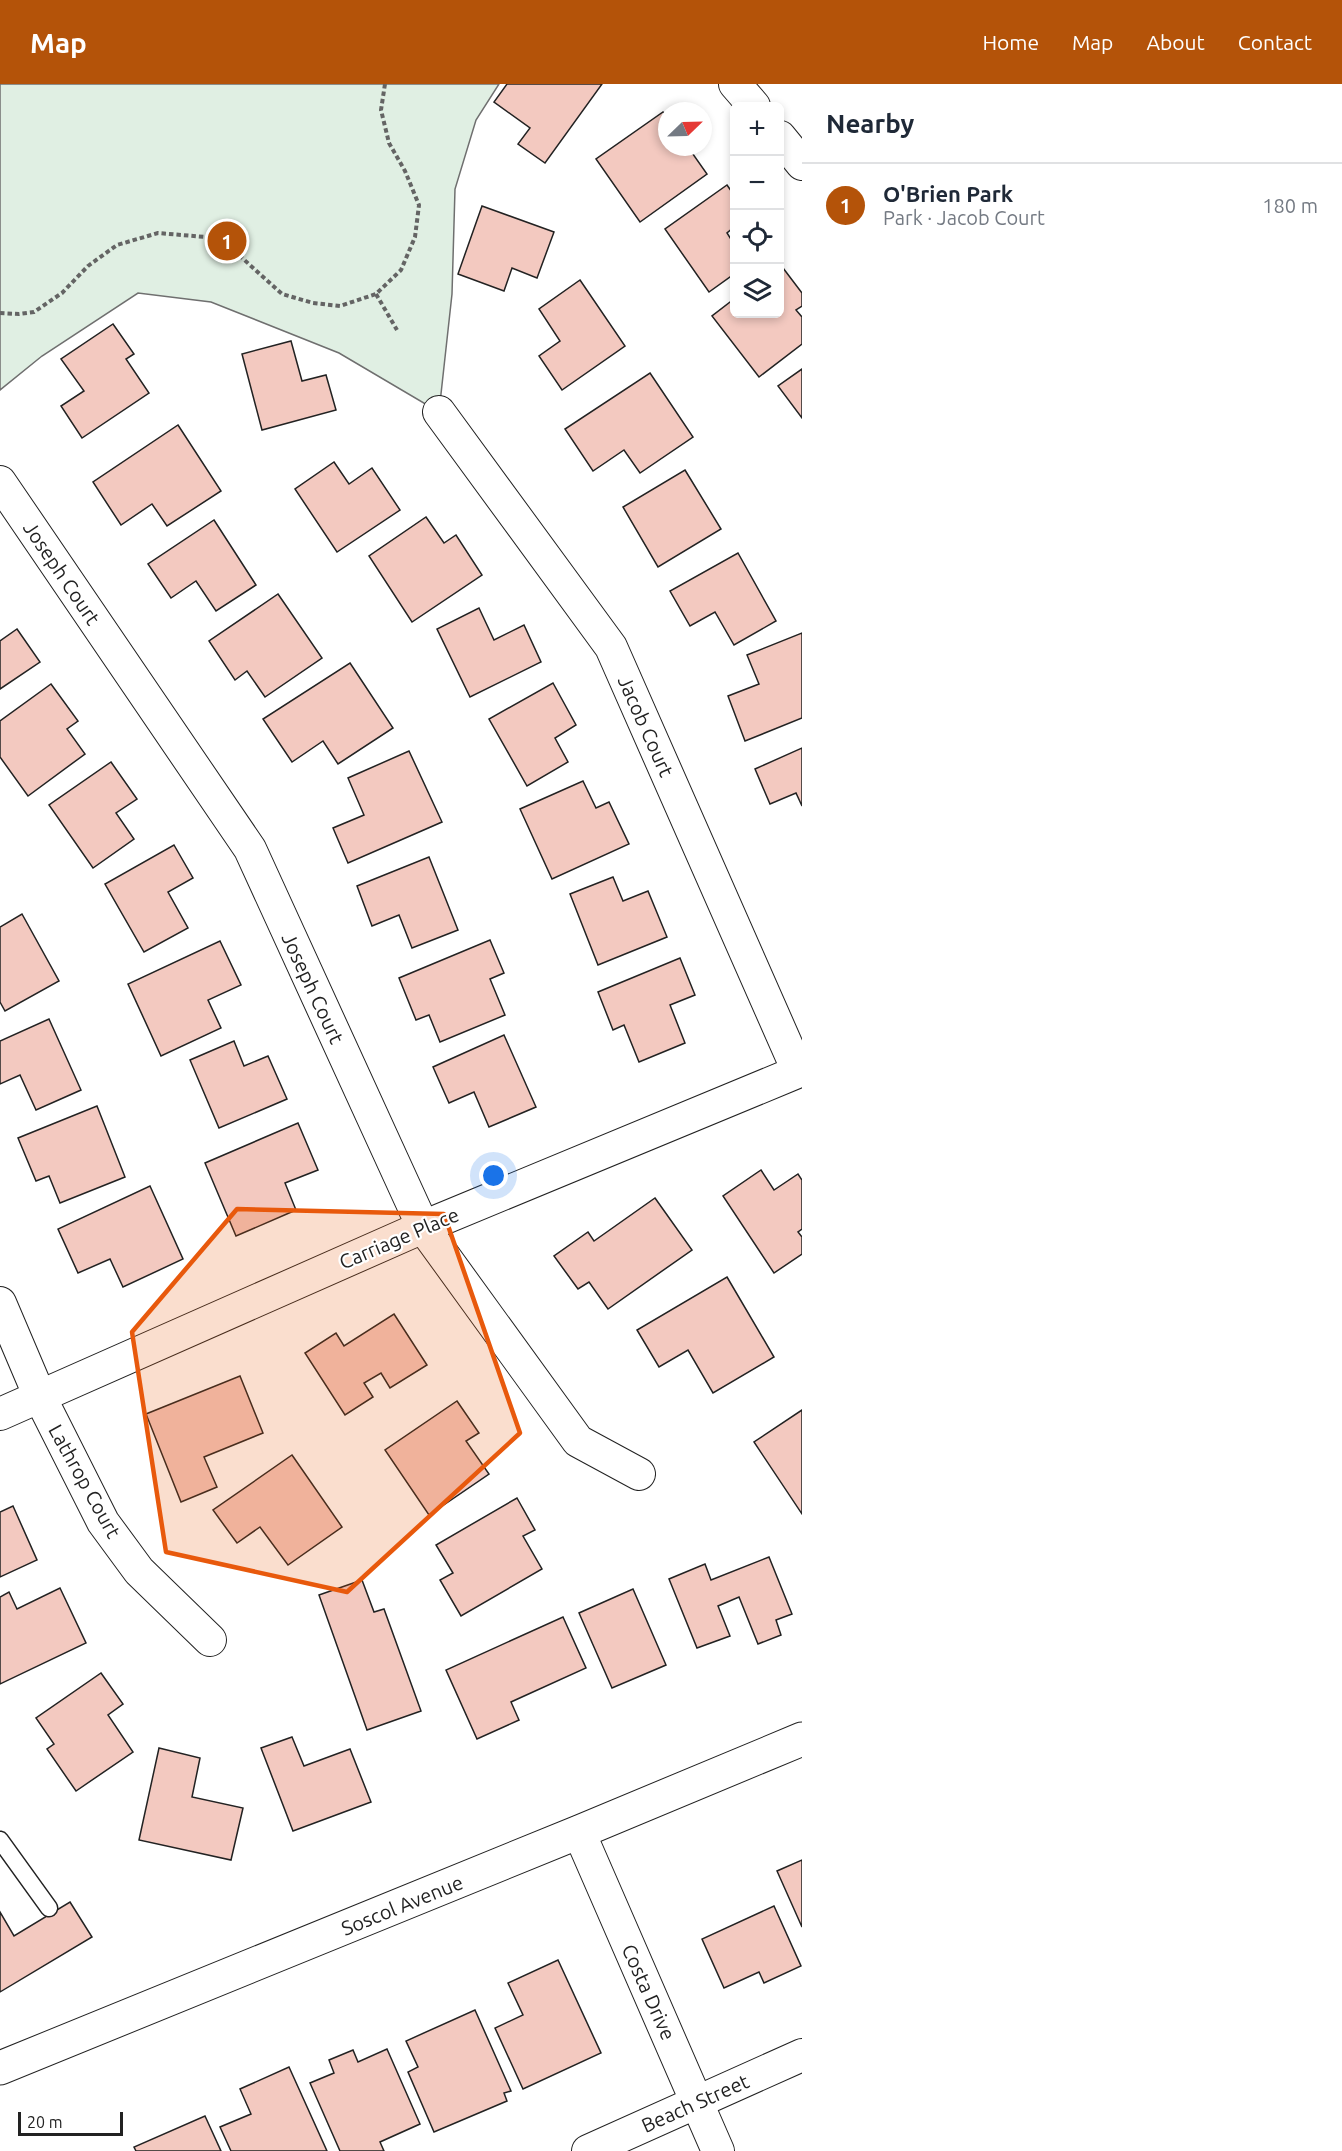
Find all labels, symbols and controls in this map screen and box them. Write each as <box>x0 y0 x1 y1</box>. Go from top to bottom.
text: Map <box>30 27 87 58</box>
text: Home <box>982 30 1039 54</box>
text: Map <box>1072 30 1113 54</box>
text: About <box>1146 30 1205 54</box>
text: Contact <box>1238 30 1312 54</box>
north arrow <box>658 102 712 156</box>
map controls <box>730 102 784 318</box>
button: + <box>730 102 784 156</box>
text: Nearby <box>826 109 914 138</box>
button: − <box>730 156 784 210</box>
text: O'Brien Park <box>883 181 1013 206</box>
text: 1 <box>840 194 851 217</box>
text: 180 m <box>1262 194 1318 217</box>
text: Park · Jacob Court <box>883 206 1045 229</box>
button: locate <box>730 210 784 264</box>
pin: 1 <box>208 218 246 264</box>
button: layers <box>730 264 784 318</box>
street label: Joseph Court <box>19 517 105 629</box>
street label: Jacob Court <box>614 672 679 780</box>
street label: Joseph Court <box>277 929 349 1047</box>
your location <box>479 1161 508 1190</box>
street label: Carriage Place <box>336 1202 462 1274</box>
street label: Lathrop Court <box>44 1420 126 1542</box>
street label: Soscol Avenue <box>338 1870 466 1940</box>
street label: Costa Drive <box>618 1940 680 2044</box>
street label: Beach Street <box>638 2069 752 2137</box>
scale bar <box>18 2109 123 2136</box>
text: 20 m <box>27 2113 63 2131</box>

